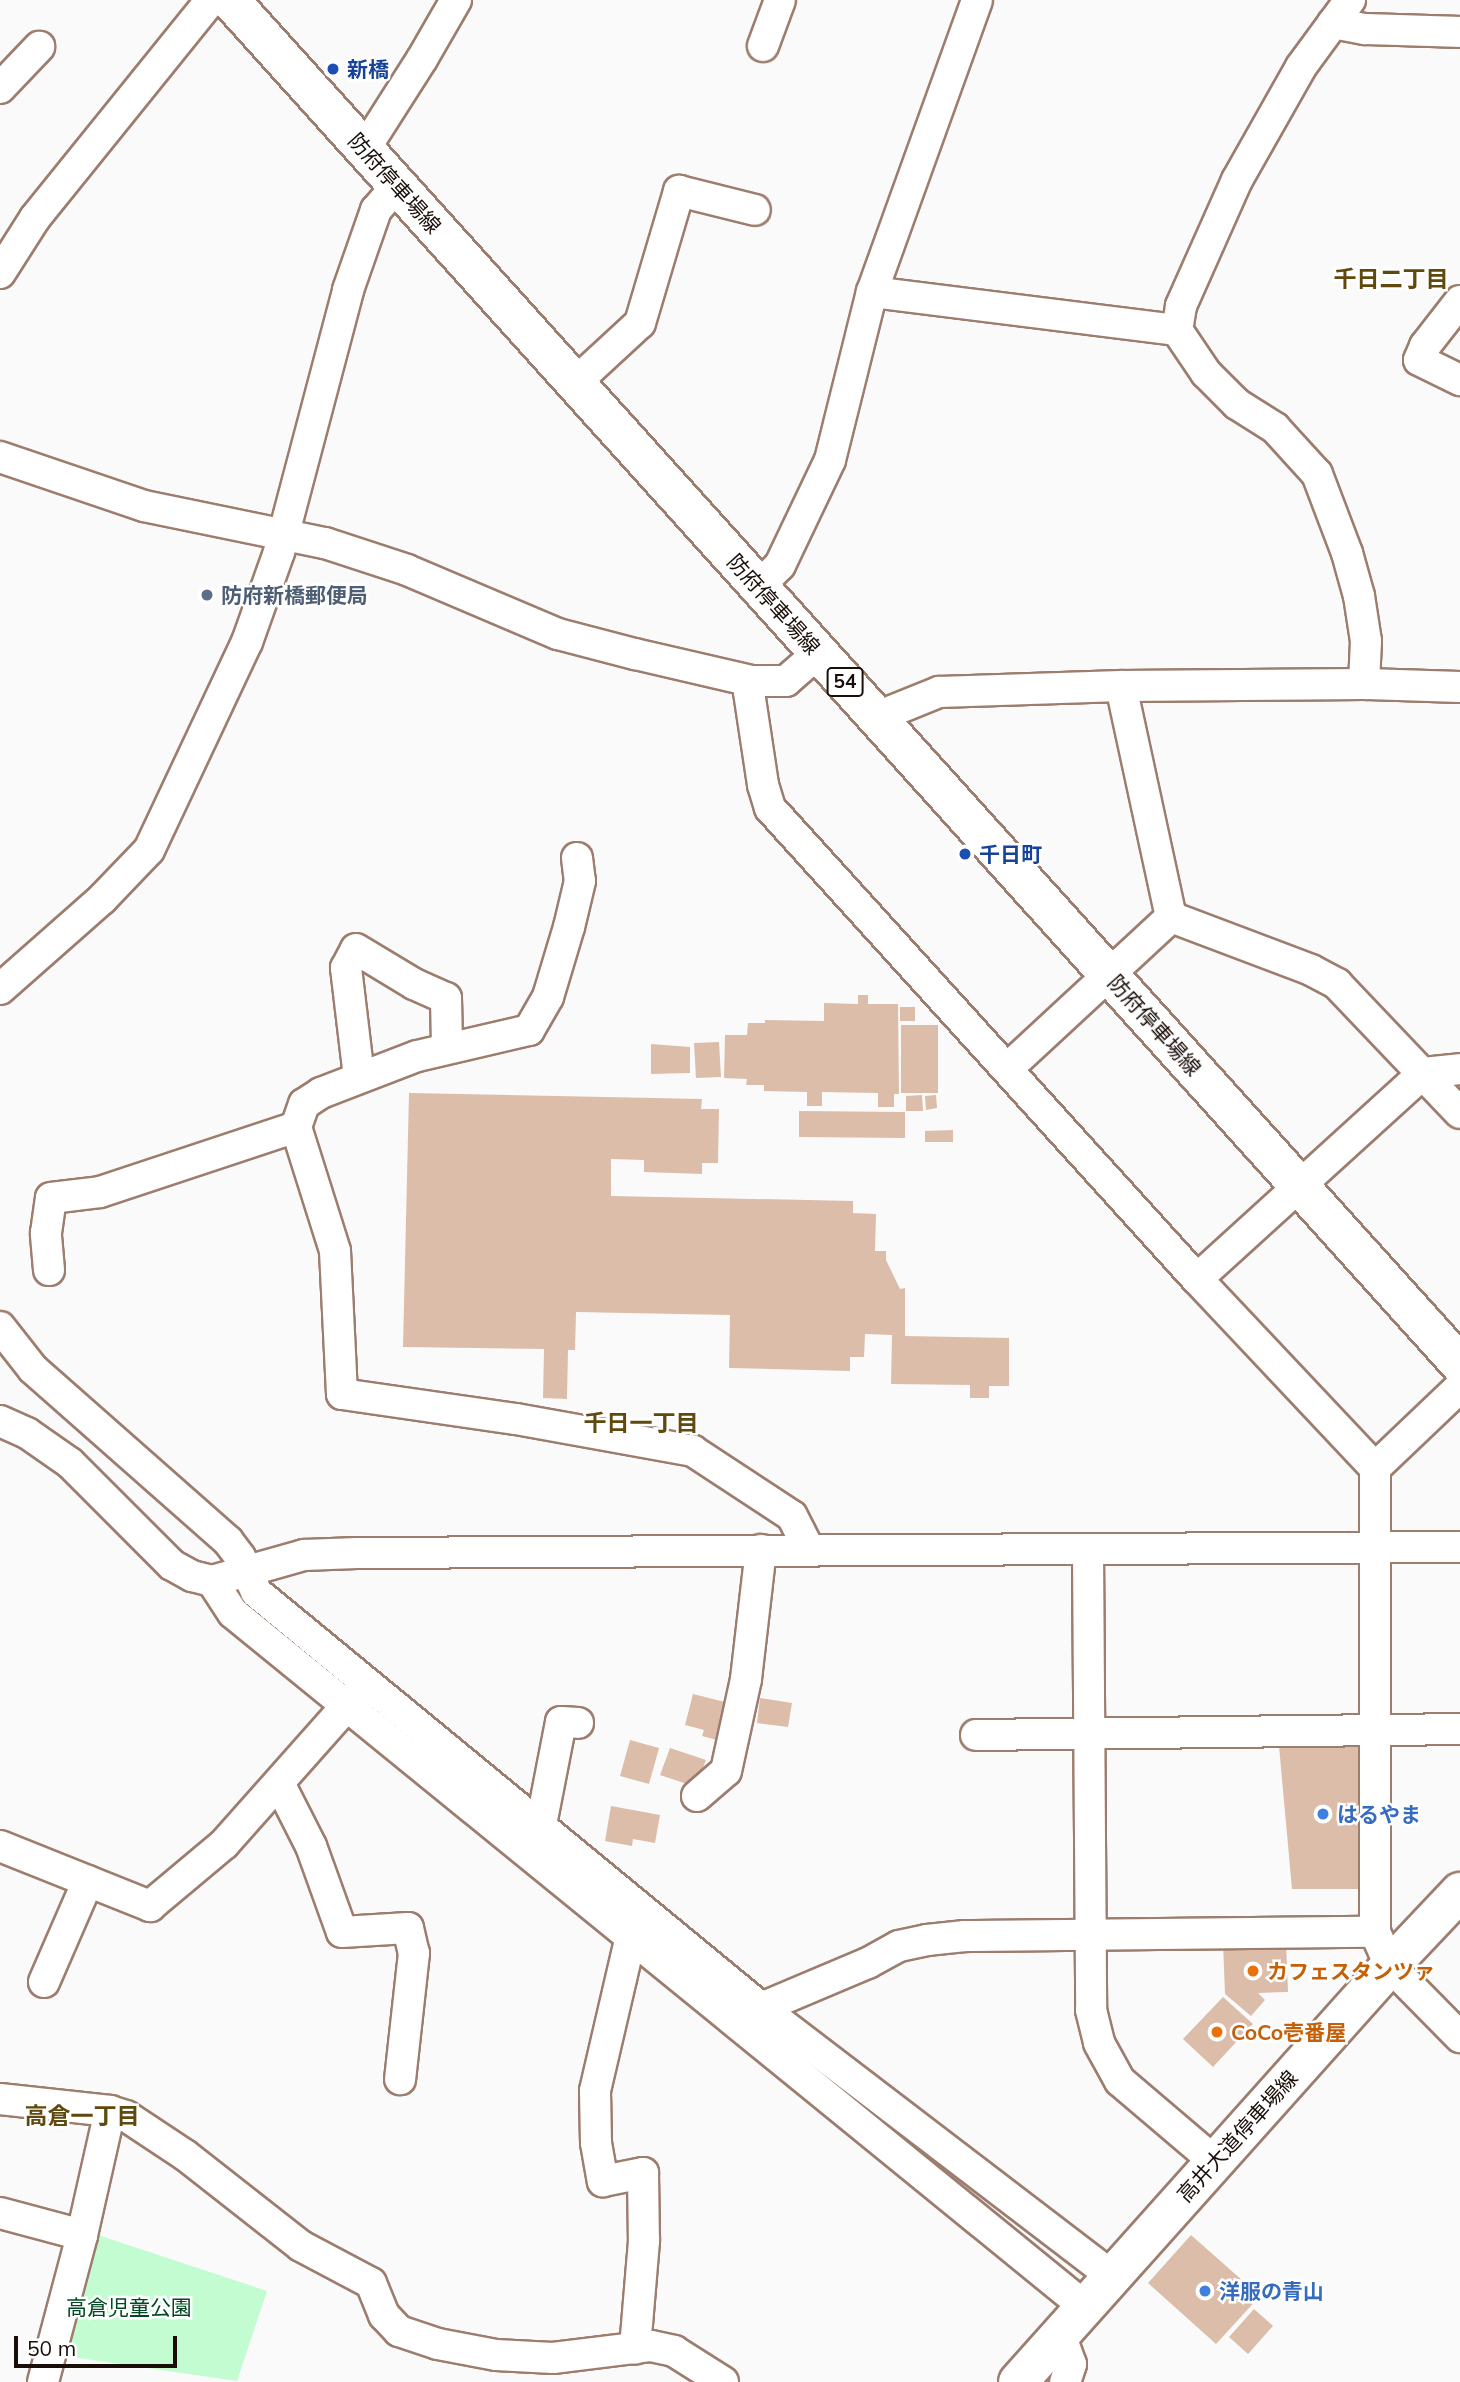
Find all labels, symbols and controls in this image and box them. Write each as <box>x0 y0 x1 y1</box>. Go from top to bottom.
place label: 新橋 <box>347 56 389 82</box>
marker: 新橋 <box>325 61 341 77</box>
street label: 防府停車場線 <box>343 128 447 238</box>
district label: 千日二丁目 <box>1334 265 1448 293</box>
street label: 防府停車場線 <box>722 549 826 659</box>
place label: 防府新橋郵便局 <box>221 582 368 608</box>
marker: 防府新橋郵便局 <box>199 587 215 603</box>
road number: 54 <box>826 666 864 698</box>
place label: 千日町 <box>979 841 1042 867</box>
marker: 千日町 <box>957 846 973 862</box>
street label: 防府停車場線 <box>1103 970 1207 1080</box>
district label: 千日一丁目 <box>584 1409 698 1437</box>
place label: はるやま <box>1337 1801 1421 1827</box>
marker: はるやま <box>1315 1806 1331 1822</box>
place label: カフェスタンツァ <box>1267 1958 1435 1984</box>
marker: カフェスタンツァ <box>1245 1963 1261 1979</box>
place label: CoCo壱番屋 <box>1231 2019 1346 2045</box>
marker: CoCo壱番屋 <box>1209 2024 1225 2040</box>
street label: 高井大道停車場線 <box>1171 2065 1303 2207</box>
district label: 高倉一丁目 <box>25 2102 139 2130</box>
place label: 洋服の青山 <box>1219 2278 1324 2304</box>
marker: 洋服の青山 <box>1197 2283 1213 2299</box>
park label: 高倉児童公園 <box>66 2294 192 2320</box>
scale bar <box>18 2322 180 2366</box>
text: 50 m <box>27 2335 76 2361</box>

